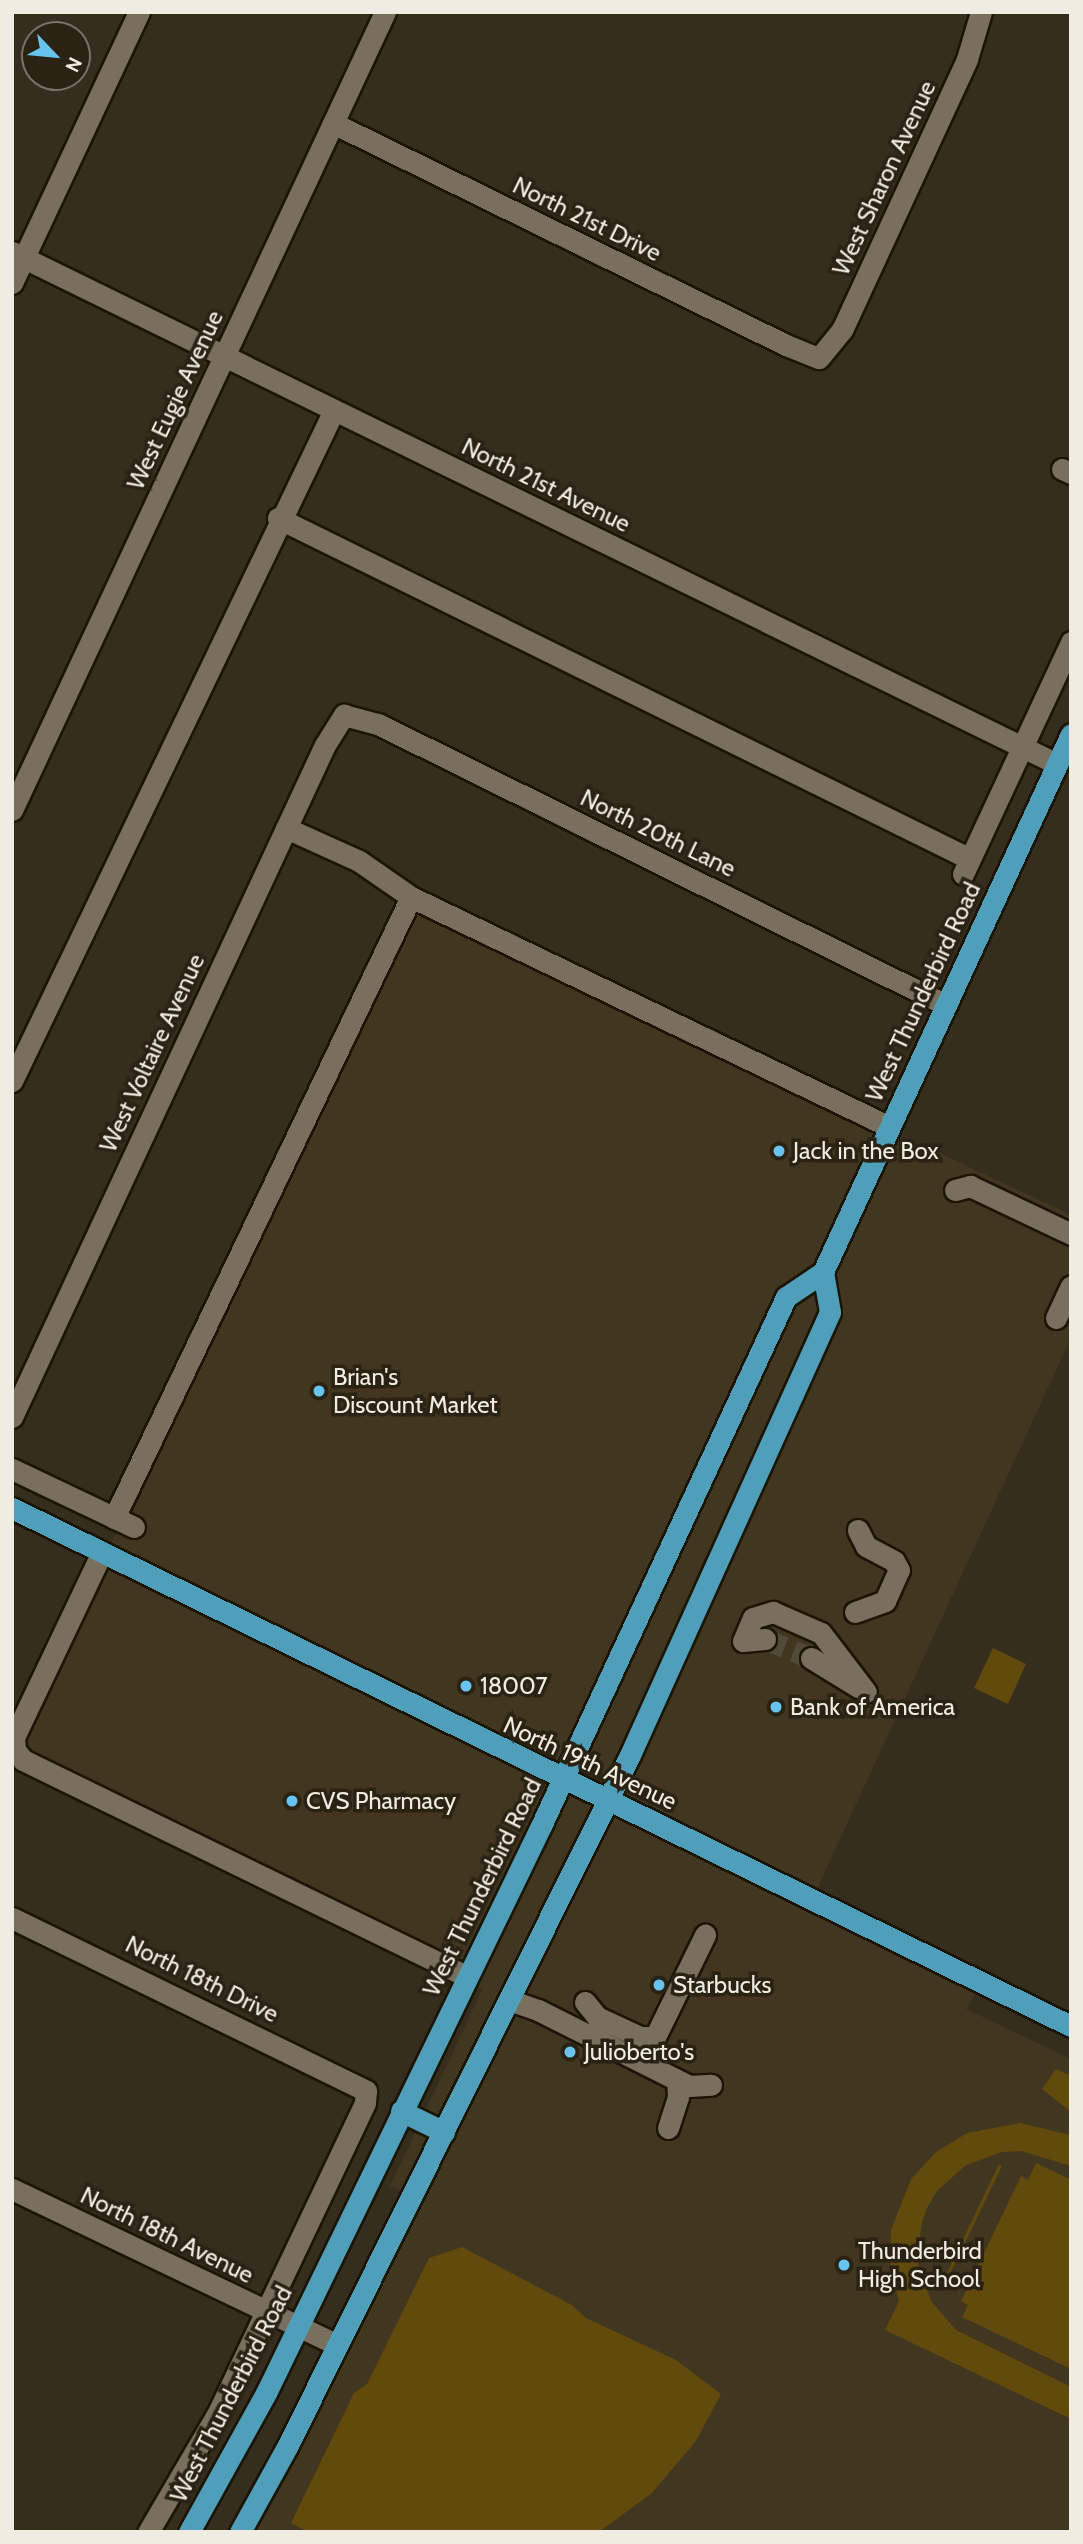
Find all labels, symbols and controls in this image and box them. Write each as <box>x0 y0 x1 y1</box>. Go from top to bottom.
north arrow <box>21 21 91 91</box>
text: N <box>60 53 87 76</box>
street label: West Sharon Avenue <box>826 76 942 280</box>
street label: North 21st Drive <box>508 171 666 267</box>
street label: West Eugie Avenue <box>121 306 229 494</box>
street label: North 21st Avenue <box>457 432 635 538</box>
street label: North 20th Lane <box>576 783 740 883</box>
street label: West Thunderbird Road <box>859 878 987 1106</box>
street label: West Voltaire Avenue <box>93 949 211 1157</box>
place label: Jack in the Box <box>793 1137 939 1165</box>
marker: Jack in the Box <box>771 1143 787 1159</box>
place label: Brian's Discount Market <box>333 1363 498 1419</box>
marker: Brian's Discount Market <box>311 1383 327 1399</box>
place label: 18007 <box>480 1672 548 1700</box>
marker: 18007 <box>458 1678 474 1694</box>
place label: Bank of America <box>790 1693 955 1721</box>
marker: Bank of America <box>768 1699 784 1715</box>
street label: North 19th Avenue <box>499 1710 681 1816</box>
street label: West Thunderbird Road <box>417 1773 547 2001</box>
place label: CVS Pharmacy <box>306 1787 456 1815</box>
marker: CVS Pharmacy <box>284 1793 300 1809</box>
street label: North 18th Drive <box>121 1930 283 2028</box>
place label: Starbucks <box>673 1971 771 1999</box>
marker: Starbucks <box>651 1977 667 1993</box>
place label: Julioberto's <box>584 2038 694 2066</box>
marker: Julioberto's <box>562 2044 578 2060</box>
street label: North 18th Avenue <box>76 2181 258 2289</box>
place label: Thunderbird High School <box>858 2237 982 2293</box>
marker: Thunderbird High School <box>836 2257 852 2273</box>
street label: West Thunderbird Road <box>164 2281 298 2507</box>

